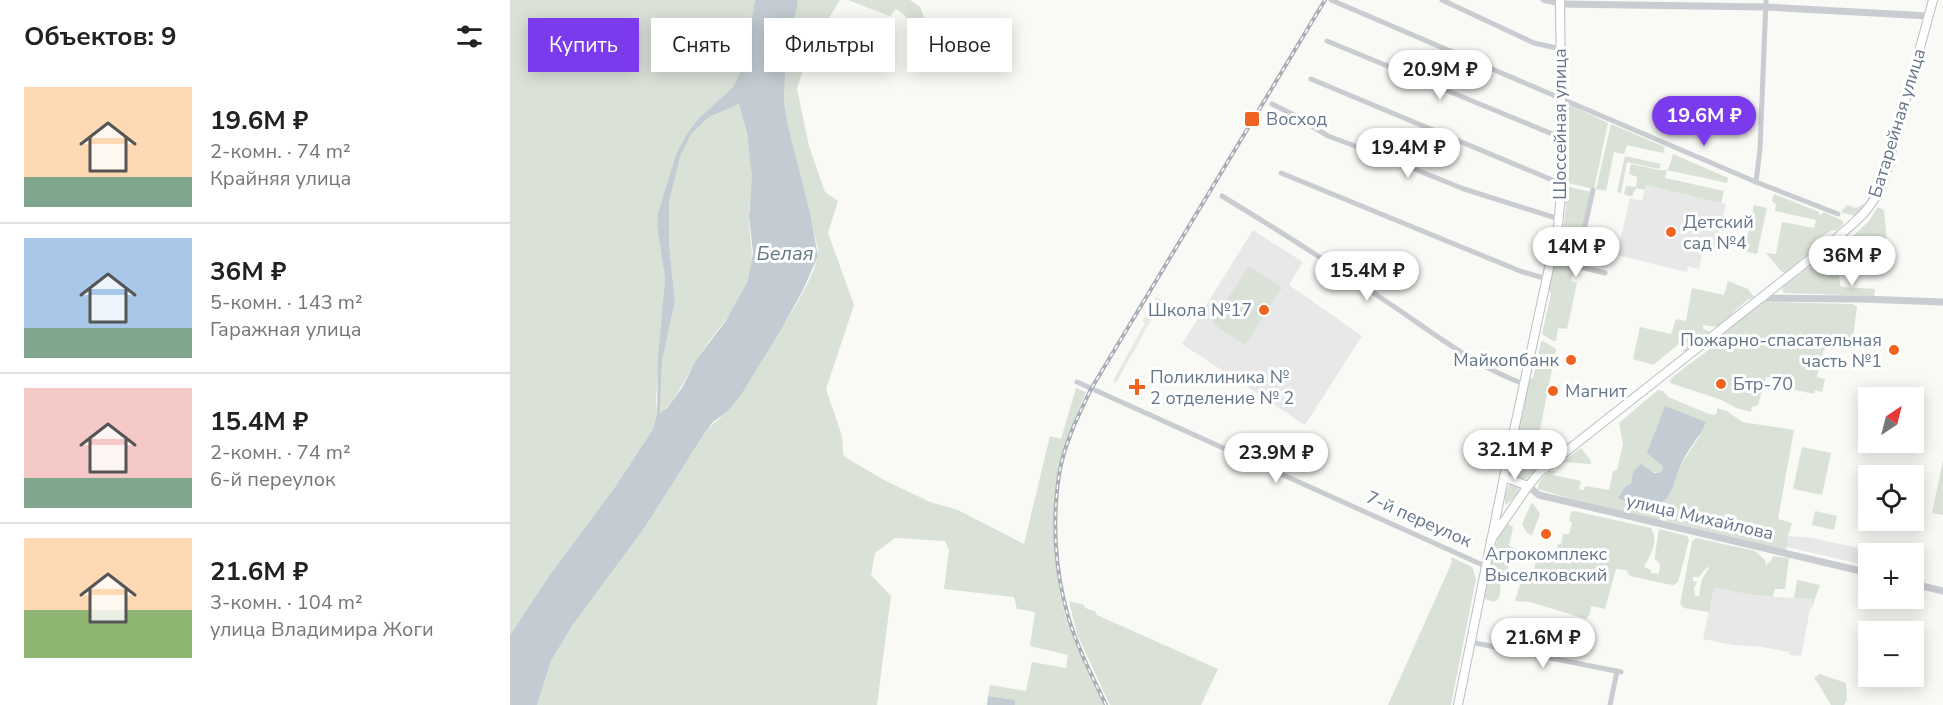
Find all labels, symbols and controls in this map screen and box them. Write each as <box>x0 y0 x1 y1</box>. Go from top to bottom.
chip: Купить <box>528 18 639 72</box>
chip: Снять <box>651 18 752 72</box>
chip: Фильтры <box>764 18 895 72</box>
chip: Новое <box>907 18 1012 72</box>
text: Объектов: 9 <box>24 19 177 54</box>
icon: filters <box>453 20 486 53</box>
street label: Батарейная улица <box>1863 45 1931 201</box>
street label: Шоссейная улица <box>1548 48 1572 200</box>
pin: 20.9M ₽ <box>1385 50 1495 101</box>
text: 20.9M ₽ <box>1402 56 1478 83</box>
pin: 19.6M ₽ <box>1649 96 1759 147</box>
text: 19.6M ₽ <box>1666 102 1742 129</box>
text: 19.6M ₽ <box>210 103 308 138</box>
place label: Восход <box>1266 107 1328 131</box>
marker: Восход <box>1243 110 1261 128</box>
icon: home <box>72 111 144 183</box>
pin: 19.4M ₽ <box>1353 128 1463 179</box>
text: 19.4M ₽ <box>1370 134 1446 161</box>
text: 2-комн. · 74 m² <box>210 138 351 165</box>
text: Крайняя улица <box>210 165 351 192</box>
place label: Детский сад №4 <box>1683 210 1754 255</box>
marker: Детский сад №4 <box>1664 225 1678 239</box>
pin: 14M ₽ <box>1534 227 1618 278</box>
text: 14M ₽ <box>1547 233 1605 260</box>
pin: 36M ₽ <box>1810 236 1894 287</box>
water label: Белая <box>756 240 814 267</box>
text: 36M ₽ <box>1823 242 1881 269</box>
pin: 15.4M ₽ <box>1312 251 1422 302</box>
text: 36M ₽ <box>210 254 286 289</box>
text: 15.4M ₽ <box>1329 257 1405 284</box>
icon: home <box>72 262 144 334</box>
text: 5-комн. · 143 m² <box>210 289 363 316</box>
place label: Школа №17 <box>1148 298 1252 322</box>
marker: Школа №17 <box>1257 303 1271 317</box>
text: Гаражная улица <box>210 316 361 343</box>
place label: Пожарно-спасательная часть №1 <box>1680 328 1882 373</box>
marker: Пожарно-спасательная часть №1 <box>1887 343 1901 357</box>
place label: Майкопбанк <box>1453 348 1560 372</box>
marker: Майкопбанк <box>1564 353 1578 367</box>
place label: Поликлиника № 2 отделение № 2 <box>1150 365 1294 410</box>
place label: Бтр-70 <box>1733 372 1793 396</box>
marker: Бтр-70 <box>1714 377 1728 391</box>
marker: Поликлиника № 2 отделение № 2 <box>1128 378 1146 396</box>
place label: Магнит <box>1565 379 1627 403</box>
marker: Магнит <box>1546 384 1560 398</box>
north arrow <box>1858 387 1924 453</box>
map controls <box>1858 387 1924 687</box>
text: 15.4M ₽ <box>210 404 308 439</box>
icon: home <box>72 412 144 484</box>
pin: 32.1M ₽ <box>1460 430 1570 481</box>
pin: 23.9M ₽ <box>1221 433 1331 484</box>
text: 32.1M ₽ <box>1477 436 1553 463</box>
text: 2-комн. · 74 m² <box>210 439 351 466</box>
text: 23.9M ₽ <box>1238 439 1314 466</box>
button: locate <box>1858 465 1924 531</box>
text: 6-й переулок <box>210 466 336 493</box>
street label: 7-й переулок <box>1362 485 1476 553</box>
street label: улица Михайлова <box>1624 488 1776 546</box>
marker: Агрокомплекс Выселковский <box>1539 527 1553 541</box>
place label: Агрокомплекс Выселковский <box>1485 542 1607 587</box>
button: + <box>1858 543 1924 609</box>
text: 21.6M ₽ <box>210 554 308 589</box>
icon: home <box>72 562 144 634</box>
text: 3-комн. · 104 m² <box>210 589 363 616</box>
text: улица Владимира Жоги <box>210 616 434 643</box>
pin: 21.6M ₽ <box>1488 618 1598 669</box>
button: − <box>1858 621 1924 687</box>
text: 21.6M ₽ <box>1505 624 1581 651</box>

